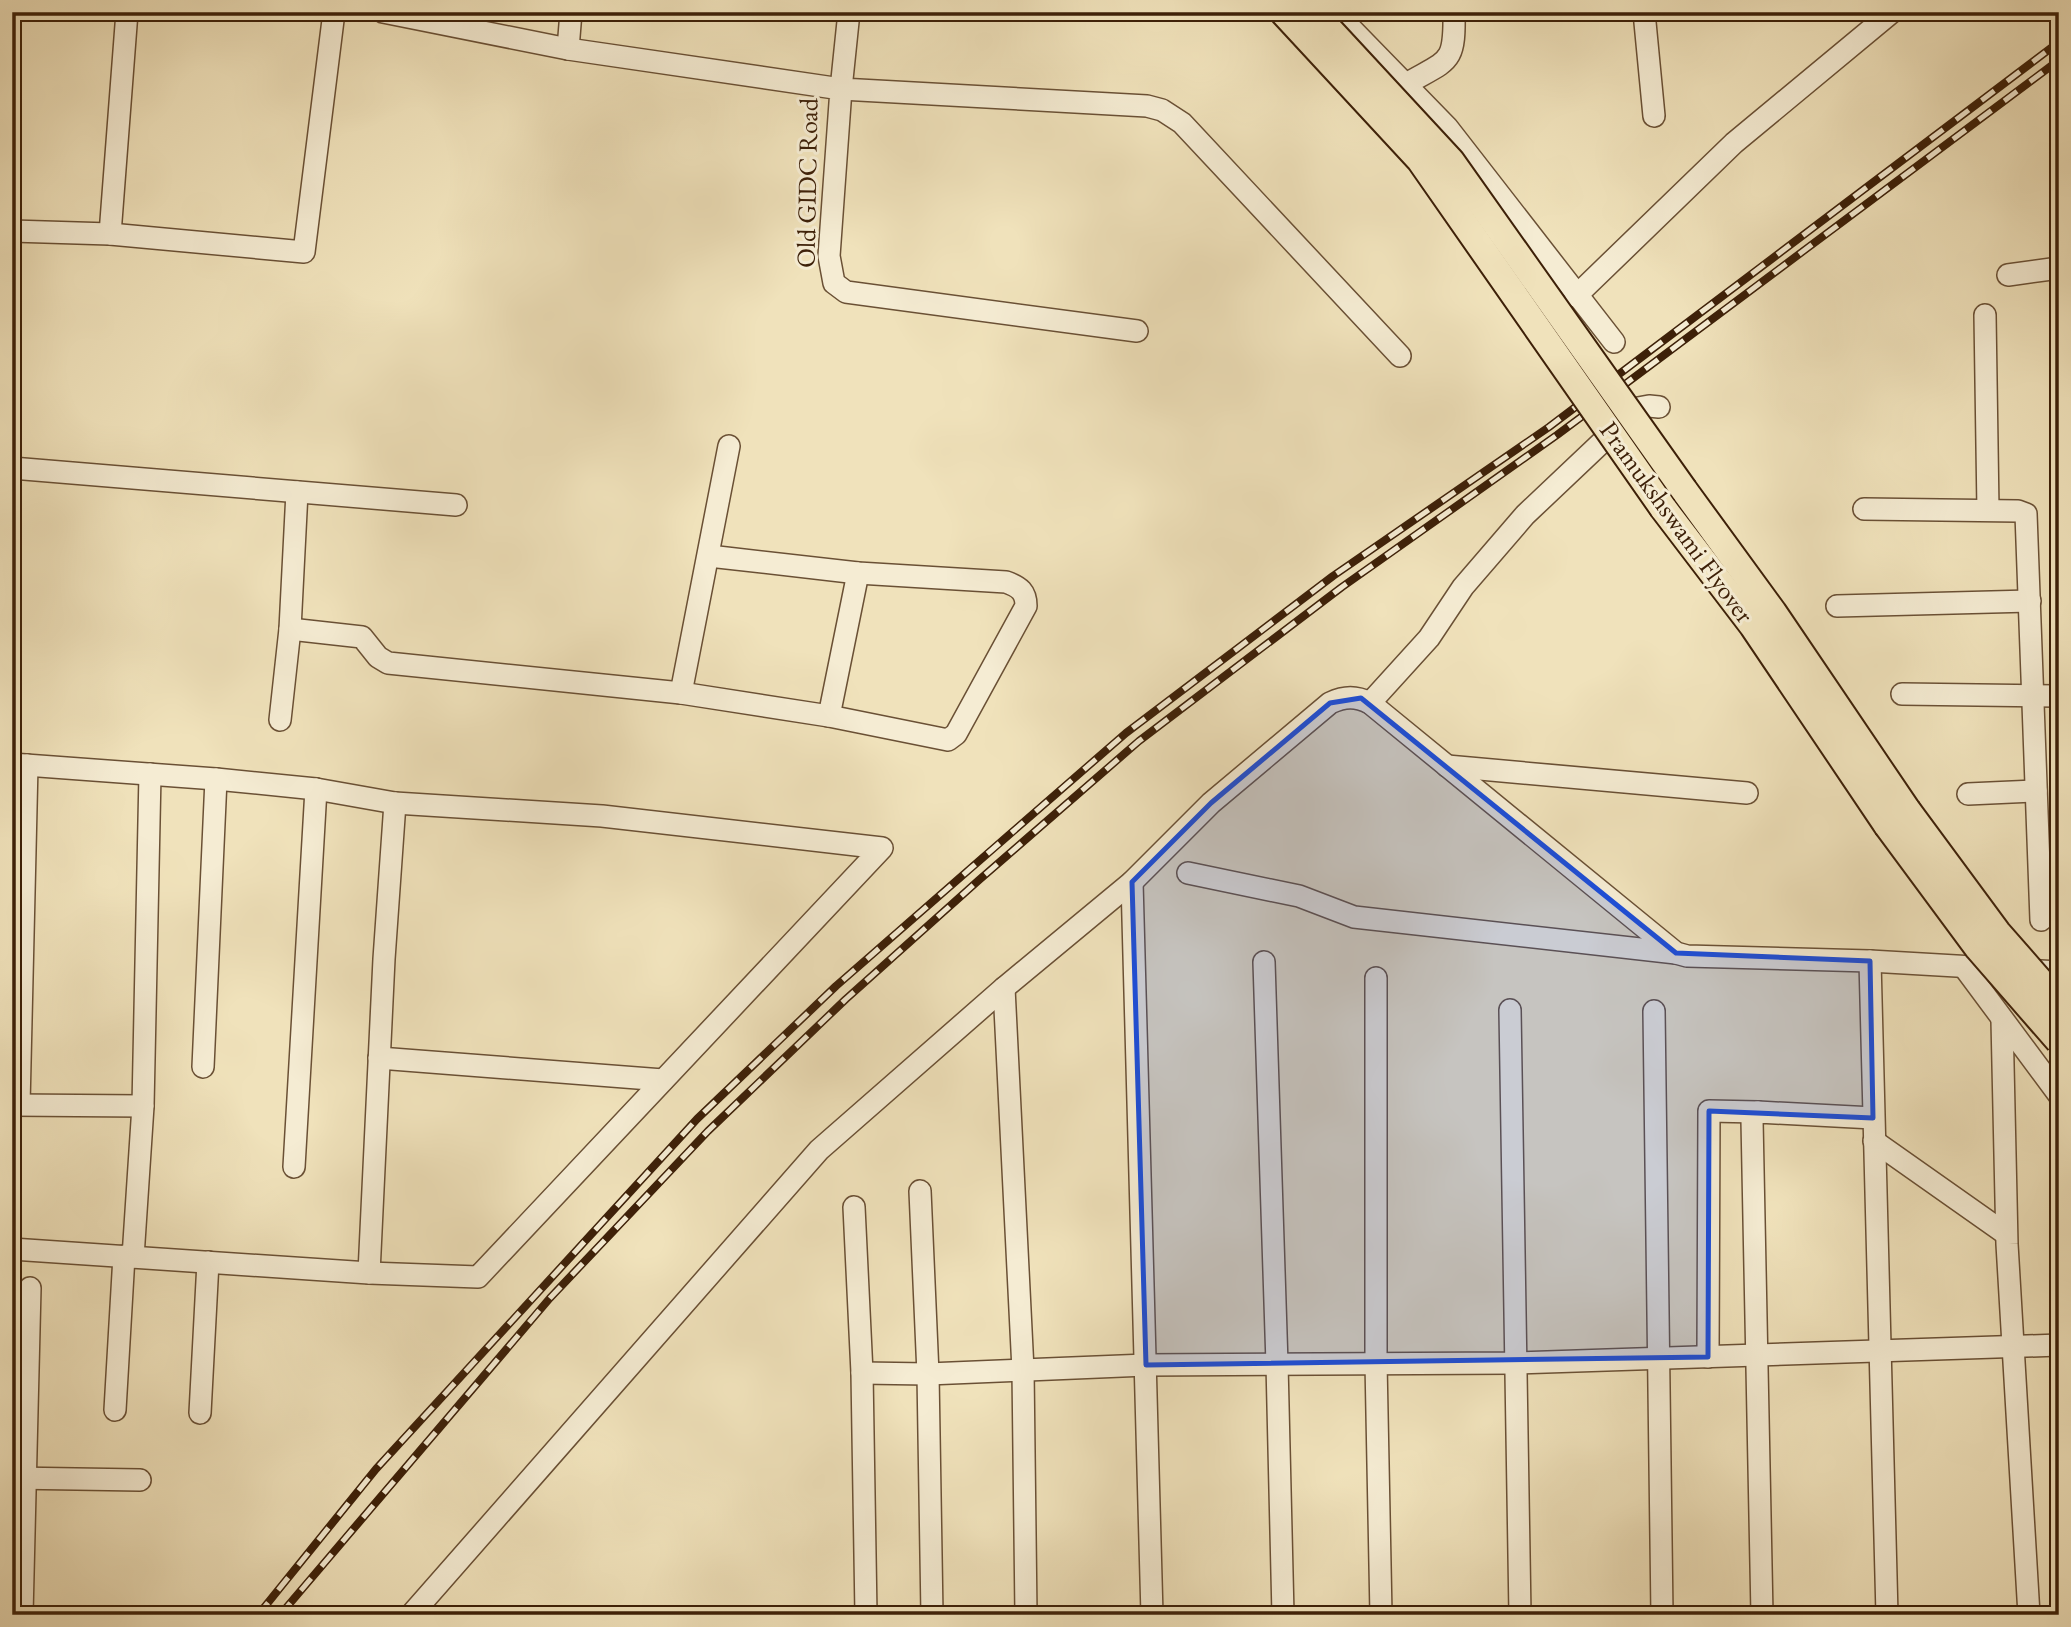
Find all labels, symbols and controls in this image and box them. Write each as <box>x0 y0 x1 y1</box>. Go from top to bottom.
street label: Old GIDC Road <box>789 97 825 268</box>
street label: Pramukshswami Flyover <box>1592 414 1762 630</box>

